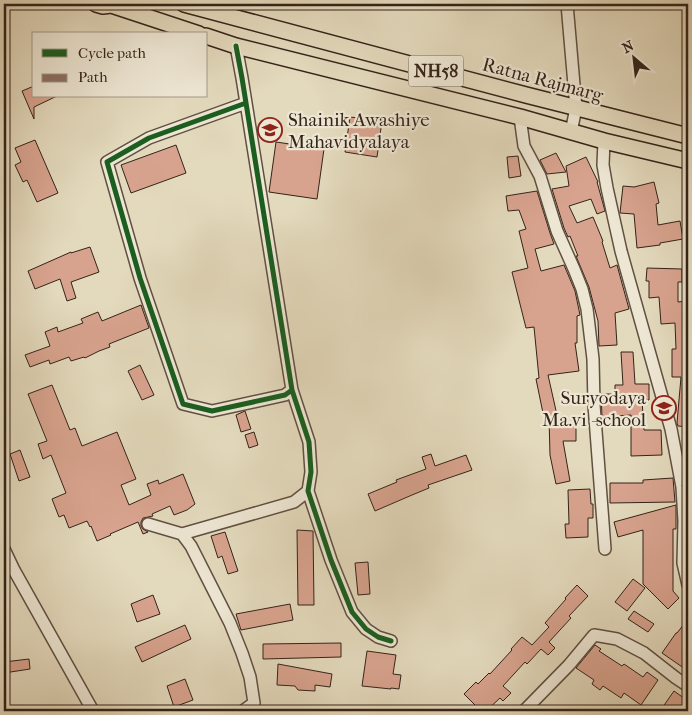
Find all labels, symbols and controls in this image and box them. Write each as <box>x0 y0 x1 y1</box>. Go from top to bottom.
legend <box>32 32 208 98</box>
north arrow <box>610 32 660 82</box>
text: N <box>619 37 637 57</box>
text: Cycle path <box>78 44 146 62</box>
street label: Ratna Rajmarg <box>480 53 606 107</box>
road number: NH58 <box>408 56 464 86</box>
text: Path <box>78 68 108 86</box>
place label: Shainik Awashiye Mahavidyalaya <box>288 109 430 153</box>
school or university icon: Shainik Awashiye Mahavidyalaya <box>257 117 283 143</box>
place label: Suryodaya Ma.vi -school <box>542 387 646 431</box>
school or university icon: Suryodaya Ma.vi -school <box>651 395 677 421</box>

